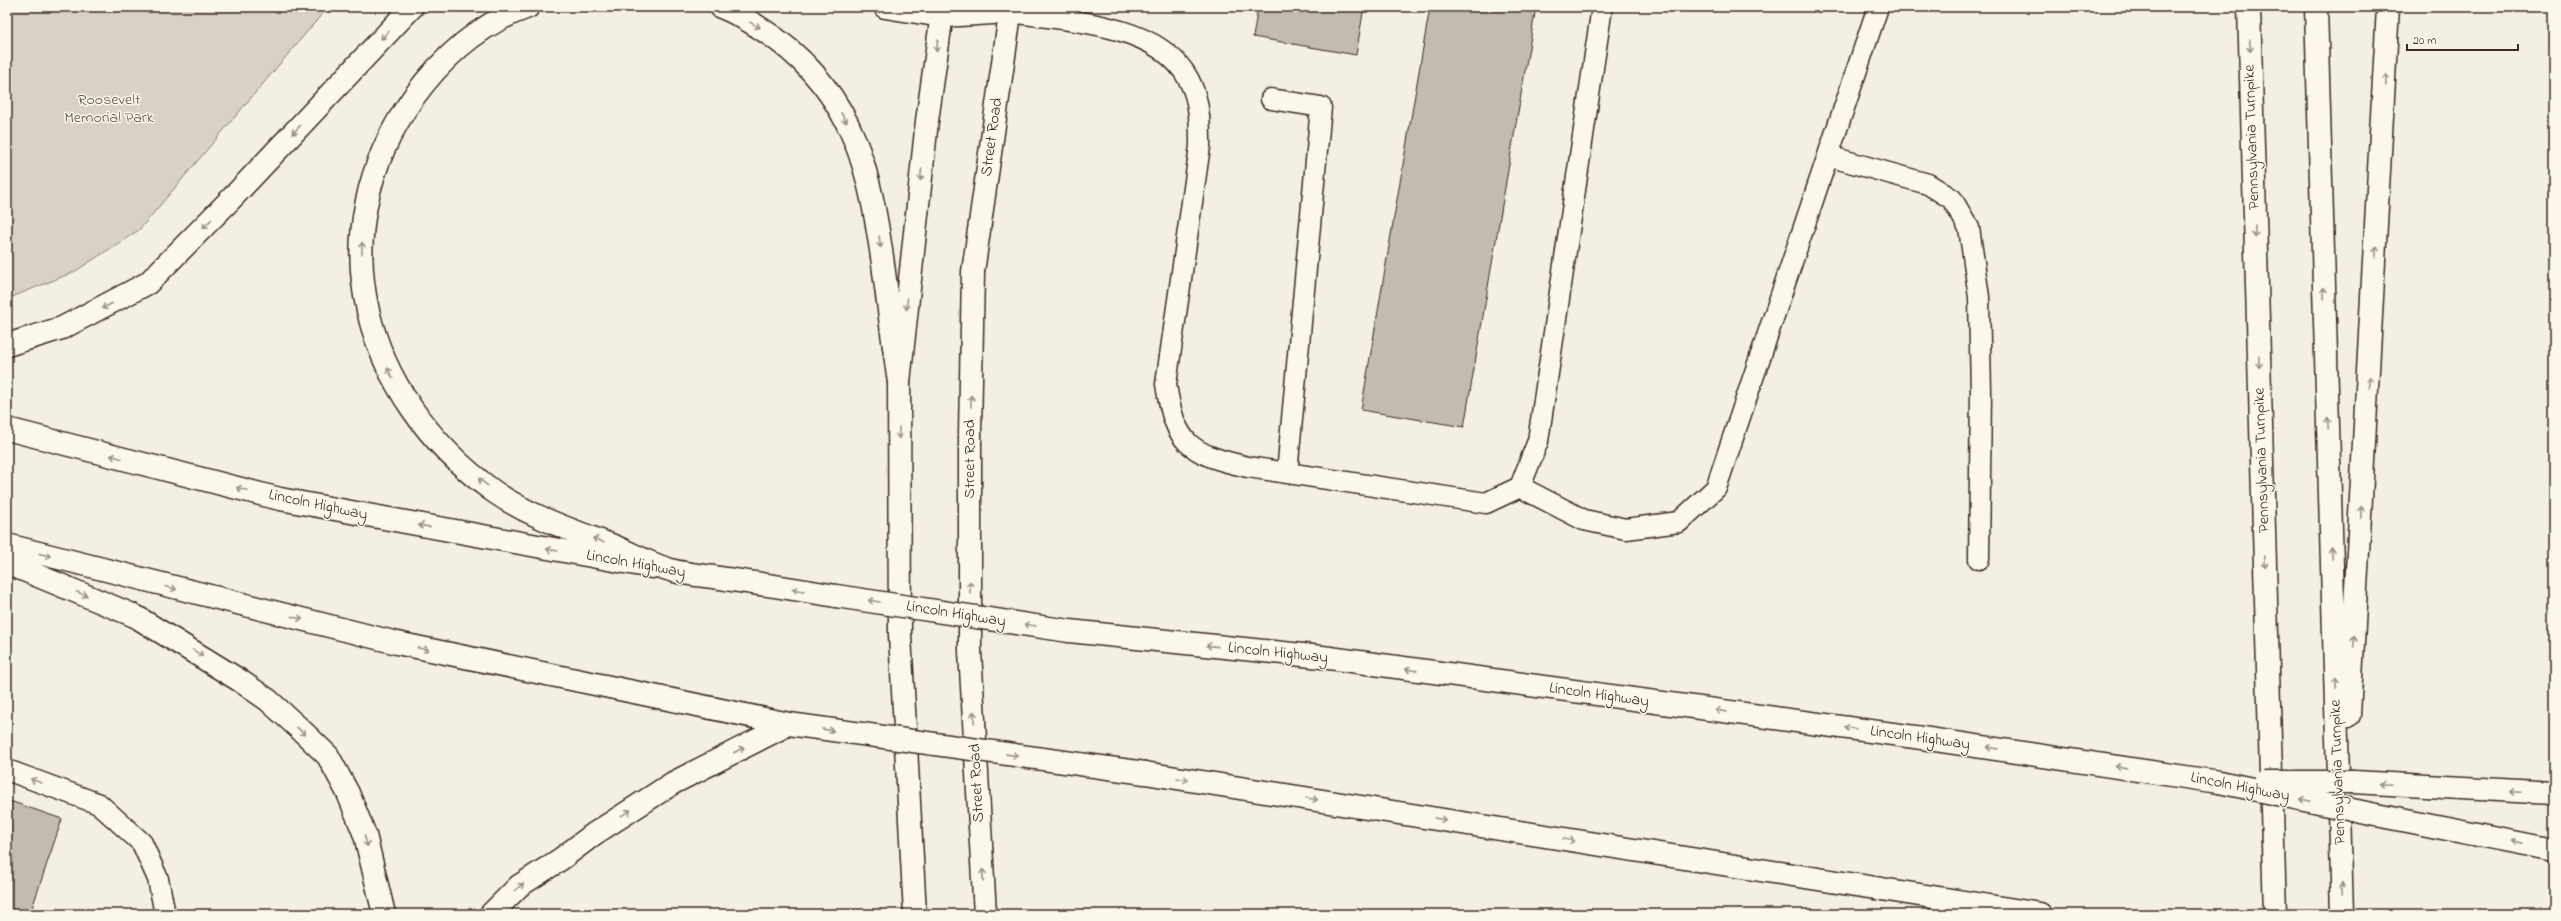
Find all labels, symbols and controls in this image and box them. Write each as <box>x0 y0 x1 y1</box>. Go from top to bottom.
one-way arrow <box>749 22 761 30</box>
scale bar <box>2407 26 2518 52</box>
one-way arrow <box>380 29 389 40</box>
text: 20 m <box>2413 32 2436 50</box>
one-way arrow <box>933 39 941 52</box>
one-way arrow <box>2246 39 2253 52</box>
street label: Pennsylvania Turnpike <box>2237 63 2267 210</box>
one-way arrow <box>2382 74 2389 87</box>
park label: Roosevelt Memorial Park <box>64 88 155 130</box>
street label: Street Road <box>975 96 1009 178</box>
one-way arrow <box>841 112 849 124</box>
one-way arrow <box>292 124 301 134</box>
one-way arrow <box>917 168 925 181</box>
one-way arrow <box>202 219 211 229</box>
one-way arrow <box>2251 225 2259 238</box>
one-way arrow <box>876 235 883 248</box>
one-way arrow <box>358 242 366 255</box>
one-way arrow <box>2373 246 2380 259</box>
one-way arrow <box>2321 287 2328 300</box>
one-way arrow <box>903 297 911 310</box>
one-way arrow <box>101 302 113 310</box>
one-way arrow <box>2255 355 2263 368</box>
one-way arrow <box>386 368 393 380</box>
one-way arrow <box>2365 376 2372 389</box>
street label: Pennsylvania Turnpike <box>2247 386 2277 533</box>
one-way arrow <box>967 395 974 408</box>
one-way arrow <box>2324 417 2332 430</box>
street label: Street Road <box>958 419 982 499</box>
one-way arrow <box>895 426 903 439</box>
one-way arrow <box>110 453 123 460</box>
one-way arrow <box>477 478 488 486</box>
street label: Lincoln Highway <box>266 483 370 527</box>
one-way arrow <box>236 485 249 492</box>
one-way arrow <box>2358 506 2365 519</box>
one-way arrow <box>418 522 431 530</box>
one-way arrow <box>593 536 605 544</box>
street label: Lincoln Highway <box>584 543 688 585</box>
one-way arrow <box>546 546 559 554</box>
one-way arrow <box>2328 547 2336 560</box>
one-way arrow <box>38 552 51 559</box>
one-way arrow <box>2261 555 2269 568</box>
one-way arrow <box>966 581 974 594</box>
one-way arrow <box>164 585 177 592</box>
one-way arrow <box>791 586 804 594</box>
one-way arrow <box>76 590 88 598</box>
street label: Lincoln Highway <box>904 594 1008 634</box>
one-way arrow <box>868 597 881 605</box>
one-way arrow <box>290 615 303 622</box>
one-way arrow <box>1024 621 1037 629</box>
street label: Lincoln Highway <box>1227 636 1329 670</box>
one-way arrow <box>2350 636 2357 649</box>
one-way arrow <box>1206 642 1219 650</box>
one-way arrow <box>416 645 429 653</box>
one-way arrow <box>192 649 204 657</box>
one-way arrow <box>1405 666 1418 674</box>
street label: Lincoln Highway <box>1548 676 1651 714</box>
one-way arrow <box>2332 677 2340 690</box>
street label: Pennsylvania Turnpike <box>2323 698 2353 845</box>
one-way arrow <box>1715 707 1728 715</box>
one-way arrow <box>970 711 977 724</box>
street label: Lincoln Highway <box>1869 719 1972 757</box>
one-way arrow <box>1843 724 1856 732</box>
one-way arrow <box>296 726 306 735</box>
one-way arrow <box>821 726 834 734</box>
street label: Street Road <box>963 743 991 823</box>
one-way arrow <box>1986 744 1999 752</box>
one-way arrow <box>733 746 745 753</box>
one-way arrow <box>1005 751 1018 759</box>
one-way arrow <box>2115 763 2128 771</box>
street label: Lincoln Highway <box>2188 766 2292 808</box>
one-way arrow <box>1176 775 1189 783</box>
one-way arrow <box>30 776 42 784</box>
one-way arrow <box>2379 780 2392 787</box>
one-way arrow <box>2509 787 2522 794</box>
one-way arrow <box>1305 795 1318 803</box>
one-way arrow <box>2299 796 2312 804</box>
one-way arrow <box>620 809 632 817</box>
one-way arrow <box>1433 815 1446 823</box>
one-way arrow <box>363 834 370 847</box>
one-way arrow <box>1562 836 1575 844</box>
one-way arrow <box>2510 838 2523 846</box>
one-way arrow <box>979 869 986 882</box>
one-way arrow <box>513 882 524 891</box>
one-way arrow <box>2338 882 2346 895</box>

